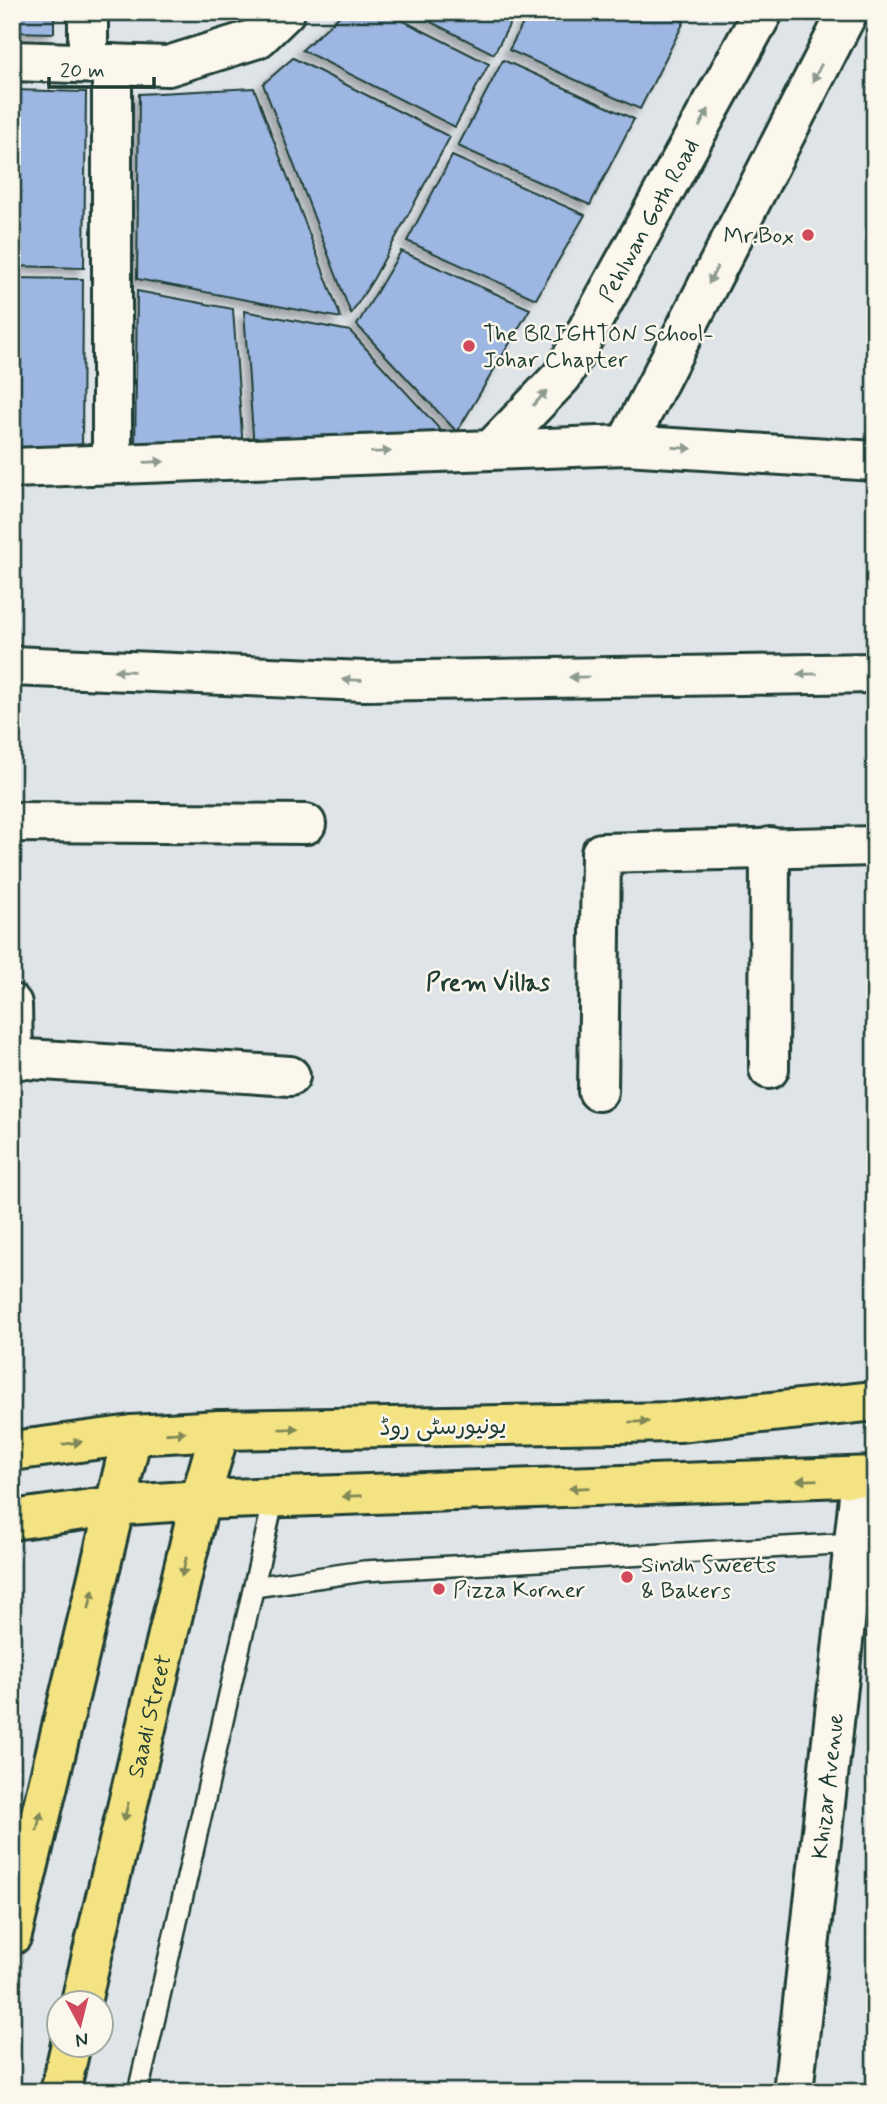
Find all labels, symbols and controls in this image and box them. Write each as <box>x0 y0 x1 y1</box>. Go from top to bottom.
scale bar <box>49 46 154 90</box>
text: 20 m <box>60 57 105 85</box>
one-way arrow <box>812 63 823 83</box>
one-way arrow <box>699 108 710 128</box>
street label: Pehlwan Goth Road <box>593 134 707 308</box>
place label: Mr.Box <box>723 222 794 252</box>
marker: Mr.Box <box>800 227 816 243</box>
one-way arrow <box>708 265 719 285</box>
place label: The BRIGHTON School- Johar Chapter <box>483 320 714 376</box>
marker: The BRIGHTON School- Johar Chapter <box>461 338 477 354</box>
one-way arrow <box>532 390 548 407</box>
one-way arrow <box>671 443 693 454</box>
one-way arrow <box>370 447 392 458</box>
one-way arrow <box>143 456 165 467</box>
one-way arrow <box>113 665 135 676</box>
one-way arrow <box>795 668 817 680</box>
one-way arrow <box>568 671 590 683</box>
one-way arrow <box>340 675 362 686</box>
district label: Prem Villas <box>426 968 550 999</box>
street label: یونیورسٹی روڈ <box>379 1412 507 1444</box>
one-way arrow <box>628 1417 650 1428</box>
one-way arrow <box>278 1423 300 1434</box>
one-way arrow <box>165 1427 187 1438</box>
one-way arrow <box>61 1438 83 1449</box>
one-way arrow <box>796 1475 818 1486</box>
one-way arrow <box>568 1482 590 1494</box>
one-way arrow <box>341 1490 363 1501</box>
place label: Sindh Sweets & Bakers <box>641 1551 776 1607</box>
one-way arrow <box>178 1556 189 1578</box>
marker: Sindh Sweets & Bakers <box>619 1569 635 1585</box>
place label: Pizza Korner <box>453 1576 586 1606</box>
marker: Pizza Korner <box>431 1581 447 1597</box>
one-way arrow <box>86 1588 97 1610</box>
street label: Saadi Street <box>122 1651 180 1781</box>
street label: Khizar Avenue <box>806 1711 852 1861</box>
one-way arrow <box>120 1801 131 1823</box>
one-way arrow <box>34 1810 45 1832</box>
north arrow <box>46 1988 116 2058</box>
text: N <box>74 2026 90 2053</box>

